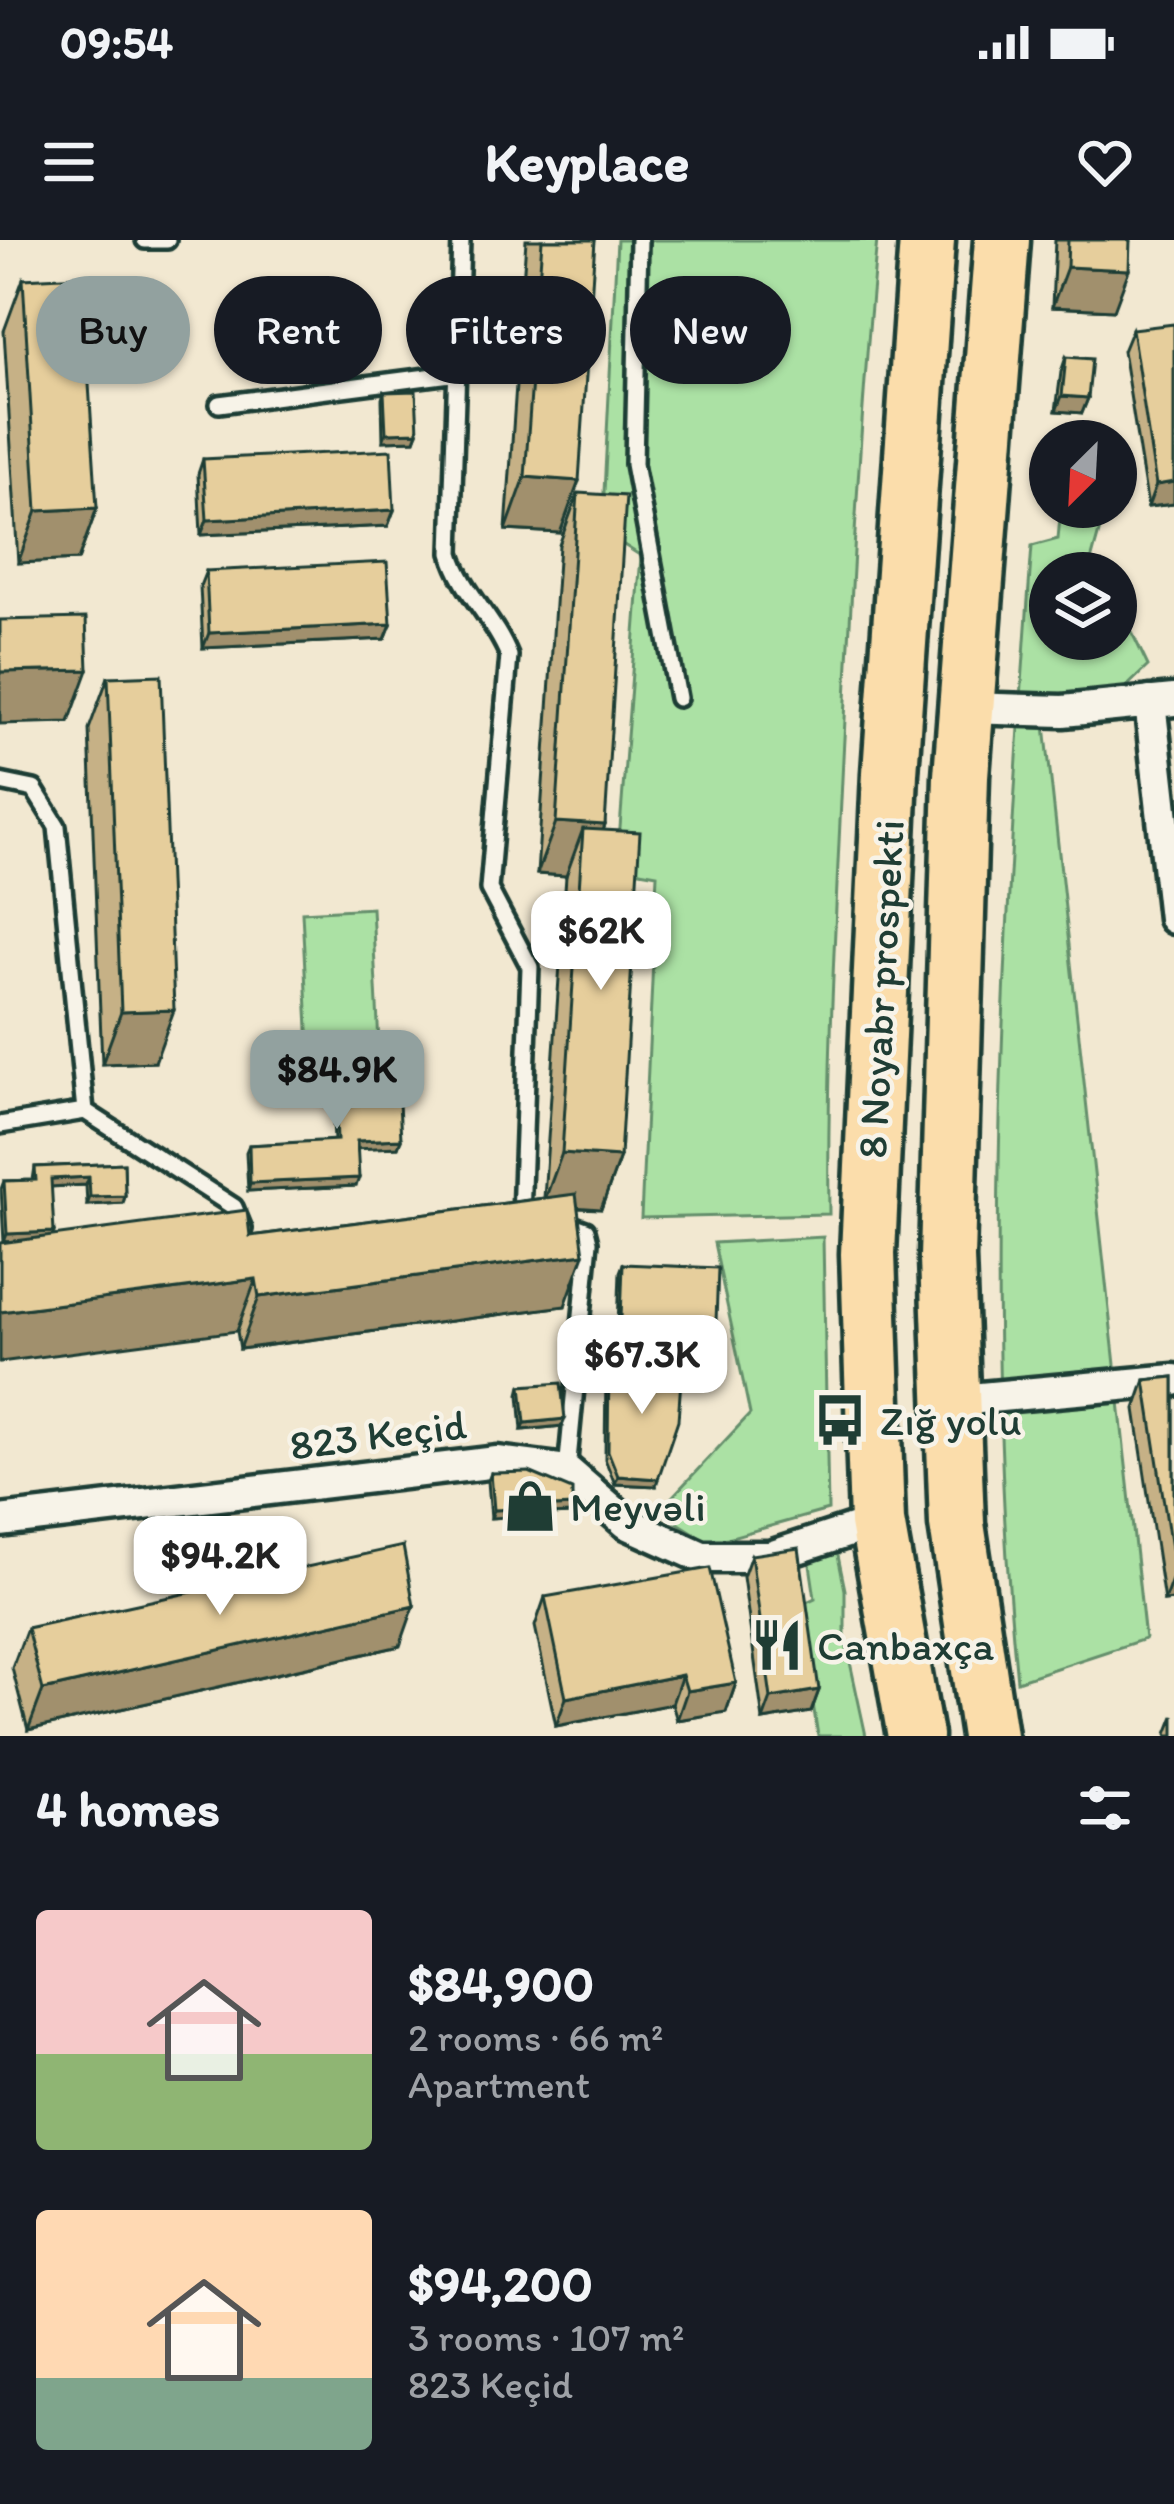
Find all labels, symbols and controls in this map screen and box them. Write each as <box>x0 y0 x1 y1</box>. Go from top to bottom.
text: 09:54 <box>60 15 173 69</box>
icon: menu <box>36 129 102 195</box>
icon: heart <box>1072 129 1138 195</box>
text: Keyplace <box>484 130 690 195</box>
chip: Buy <box>36 276 190 384</box>
chip: Rent <box>214 276 382 384</box>
chip: Filters <box>406 276 606 384</box>
chip: New <box>630 276 791 384</box>
north arrow <box>1029 420 1137 528</box>
map controls <box>1029 420 1137 660</box>
button: layers <box>1029 552 1137 660</box>
street label: 8 Noyabr prospekti <box>846 818 915 1160</box>
pin: $62K <box>530 891 672 993</box>
text: $62K <box>558 906 644 953</box>
pin: $84.9K <box>239 1030 435 1132</box>
text: $84.9K <box>277 1045 397 1092</box>
pin: $67.3K <box>544 1315 740 1417</box>
text: $67.3K <box>584 1330 700 1377</box>
bus stop icon: Zığ yolu <box>811 1391 869 1449</box>
place label: Zığ yolu <box>880 1395 1022 1446</box>
street label: 823 Keçid <box>287 1398 469 1471</box>
shop icon: Meyvəli <box>501 1477 559 1535</box>
place label: Meyvəli <box>570 1481 706 1532</box>
pin: $94.2K <box>122 1516 318 1618</box>
text: $94.2K <box>161 1531 279 1578</box>
restaurant icon: Canbaxça <box>748 1616 806 1674</box>
place label: Canbaxça <box>817 1620 995 1671</box>
icon: filters <box>1072 1775 1138 1841</box>
text: 4 homes <box>36 1778 220 1839</box>
text: $84,900 <box>408 1953 594 2014</box>
icon: home <box>132 1958 276 2102</box>
text: 2 rooms · 66 m² <box>408 2014 663 2061</box>
text: Apartment <box>408 2061 590 2108</box>
text: $94,200 <box>408 2253 593 2314</box>
icon: home <box>132 2258 276 2402</box>
text: 3 rooms · 107 m² <box>408 2314 684 2361</box>
text: 823 Keçid <box>408 2361 573 2408</box>

